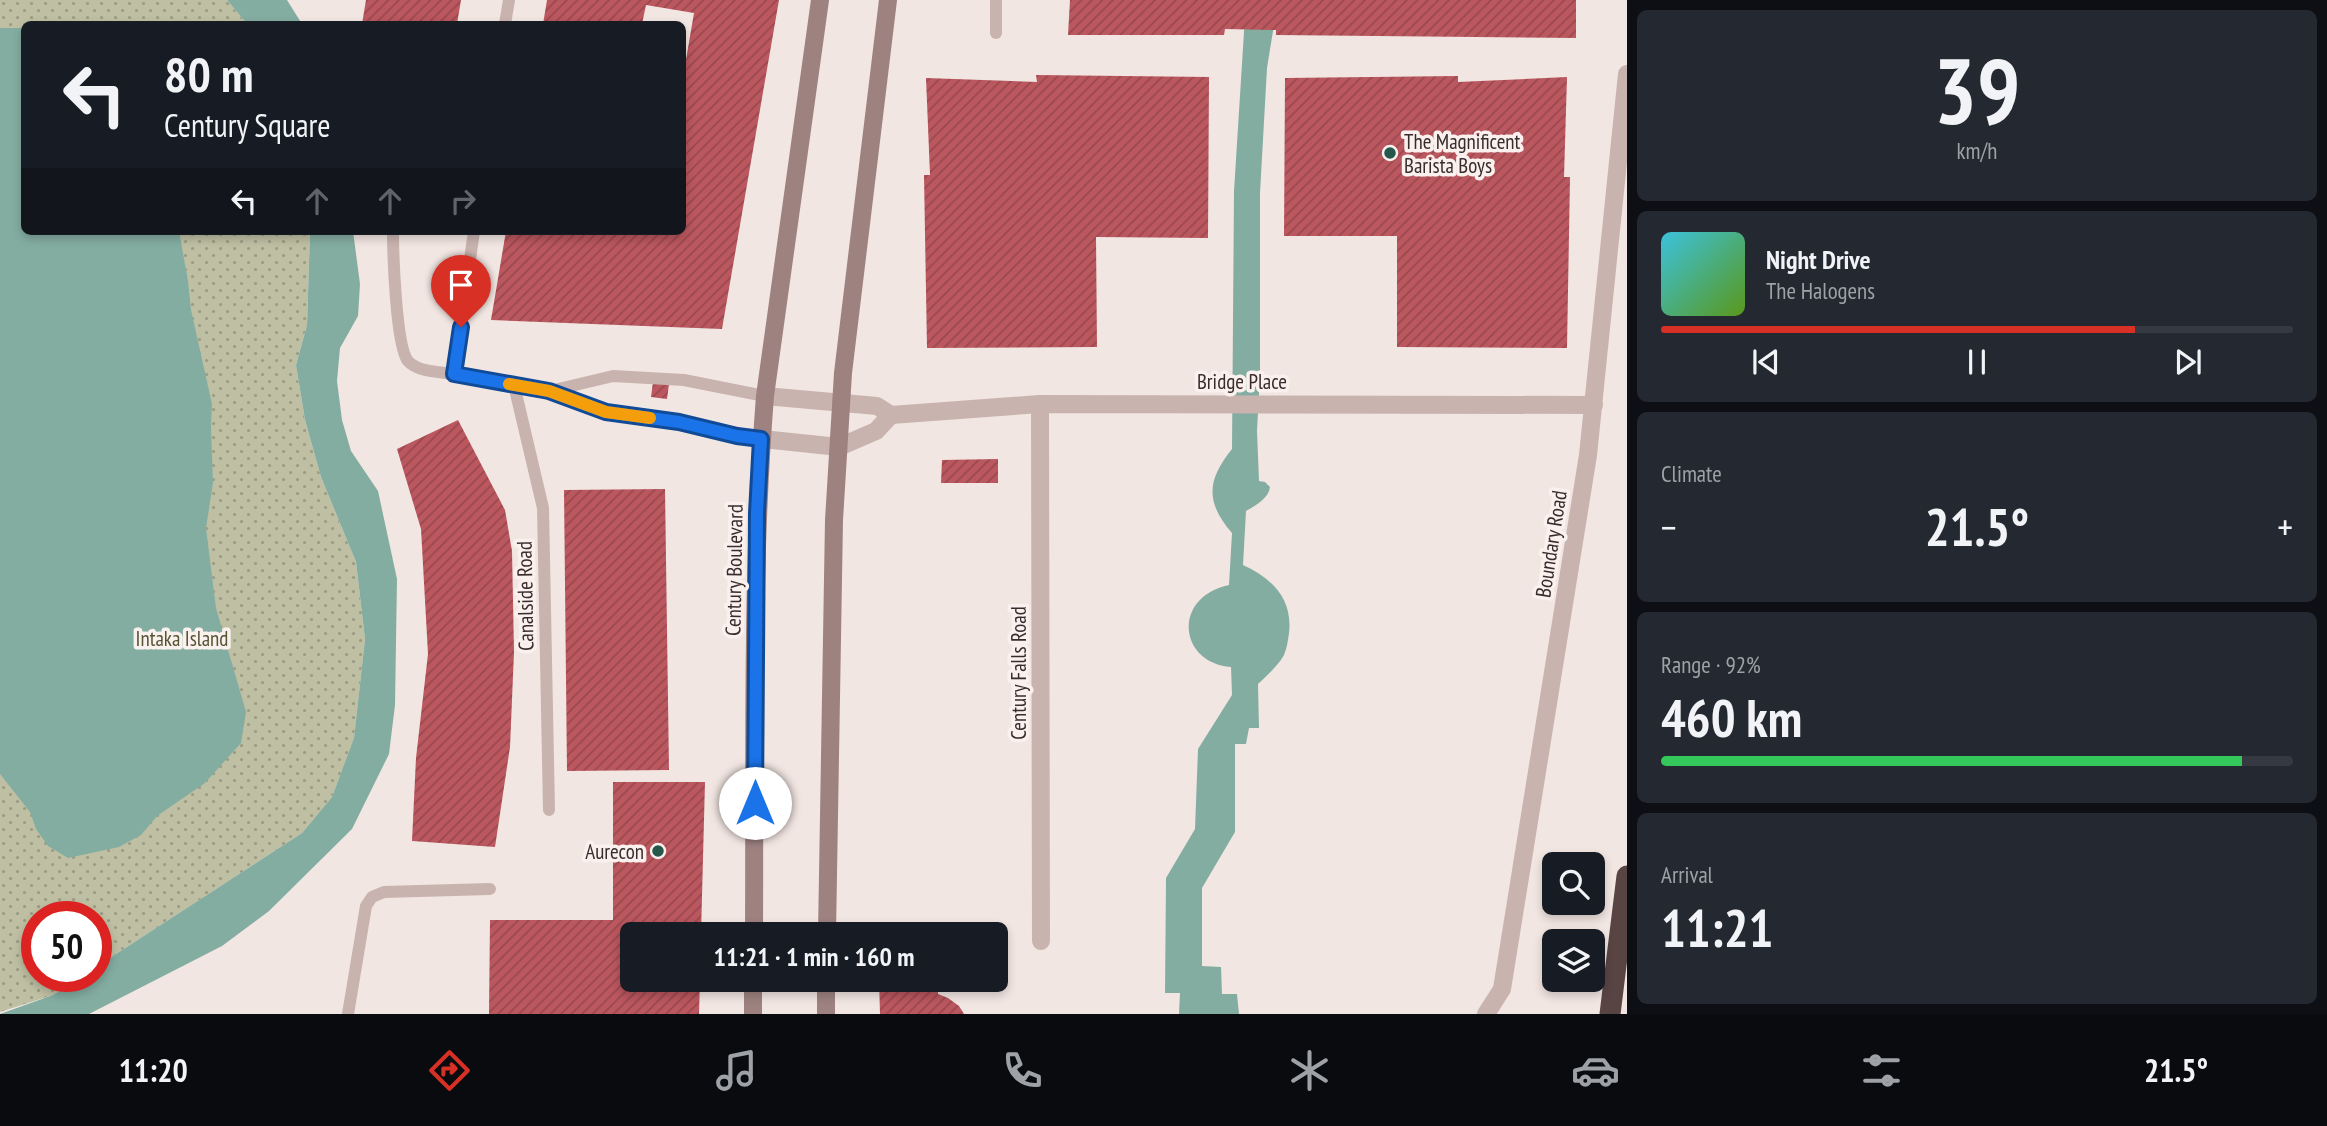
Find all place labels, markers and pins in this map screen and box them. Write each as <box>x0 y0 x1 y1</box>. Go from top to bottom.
place label: The Magnificent Barista Boys <box>1404 128 1521 179</box>
marker: The Magnificent Barista Boys <box>1382 145 1398 161</box>
pin <box>431 255 491 327</box>
place label: Aurecon <box>585 838 644 865</box>
marker: Aurecon <box>650 843 666 859</box>

